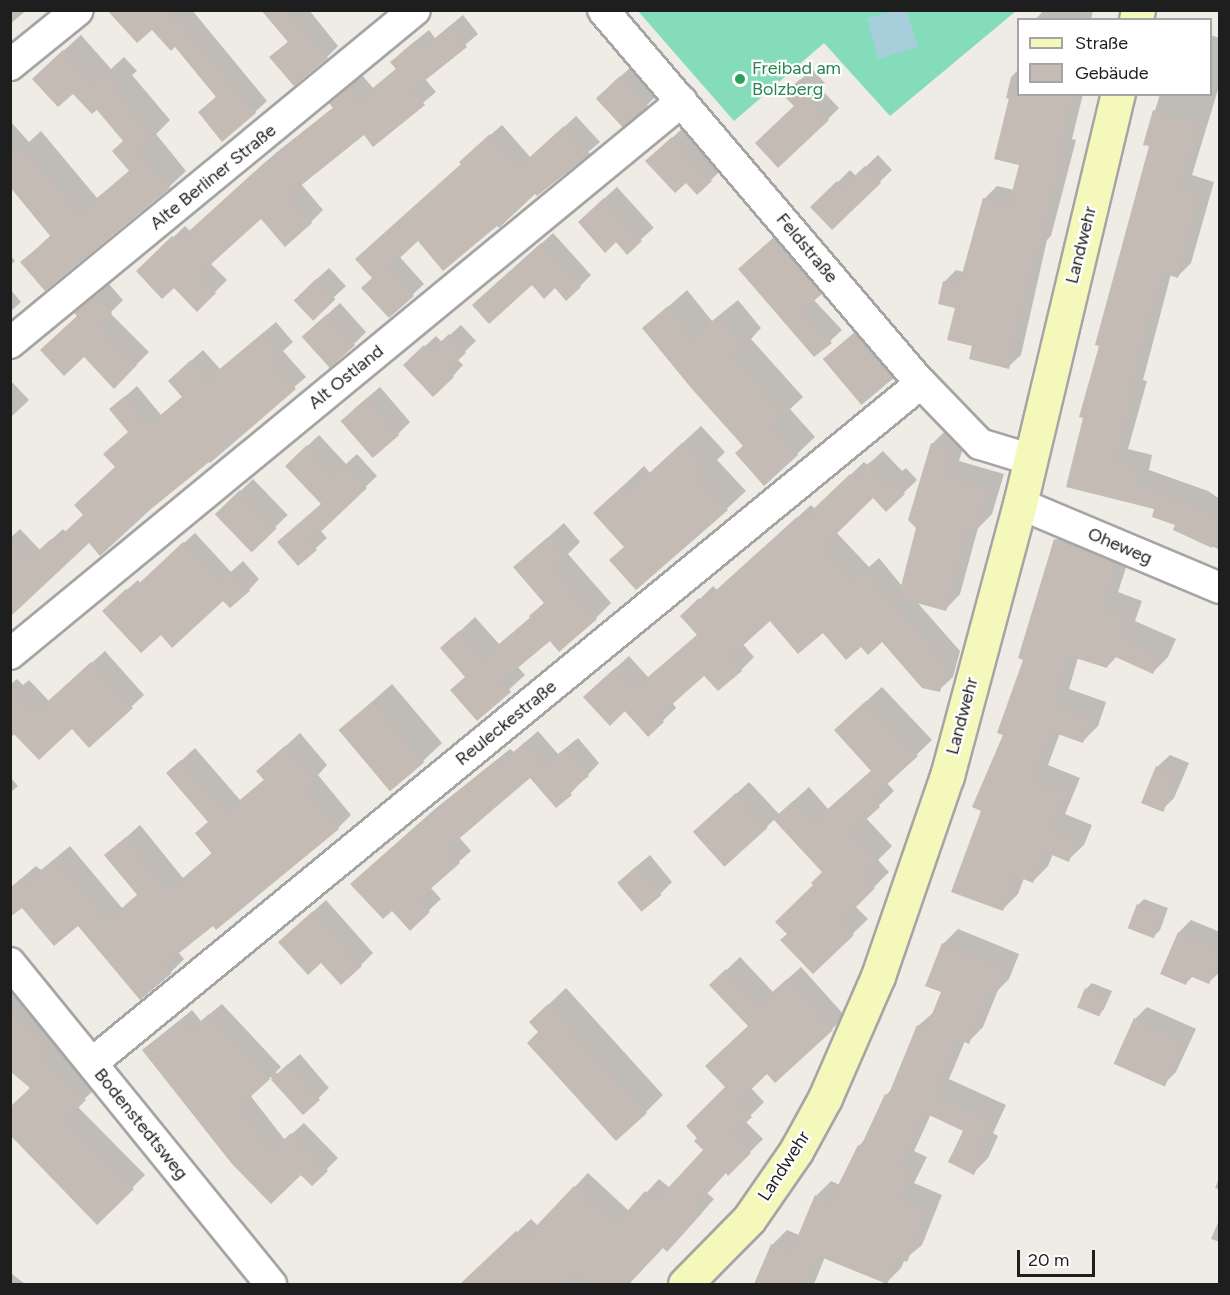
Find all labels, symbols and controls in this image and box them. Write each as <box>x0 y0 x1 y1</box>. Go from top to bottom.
legend <box>1017 18 1212 96</box>
text: Straße <box>1075 32 1128 54</box>
place label: Freibad am Bolzberg <box>752 58 841 100</box>
text: Gebäude <box>1075 62 1149 84</box>
marker: Freibad am Bolzberg <box>733 72 747 86</box>
street label: Alte Berliner Straße <box>146 120 280 234</box>
street label: Landwehr <box>1061 204 1101 286</box>
street label: Feldstraße <box>772 209 842 287</box>
street label: Alt Ostland <box>304 340 388 414</box>
street label: Oheweg <box>1085 523 1155 569</box>
street label: Landwehr <box>941 675 983 757</box>
street label: Reuleckestraße <box>451 676 561 770</box>
street label: Bodenstedtsweg <box>90 1064 192 1184</box>
street label: Landwehr <box>753 1127 815 1205</box>
scale bar <box>1020 1238 1098 1276</box>
text: 20 m <box>1028 1249 1069 1271</box>

